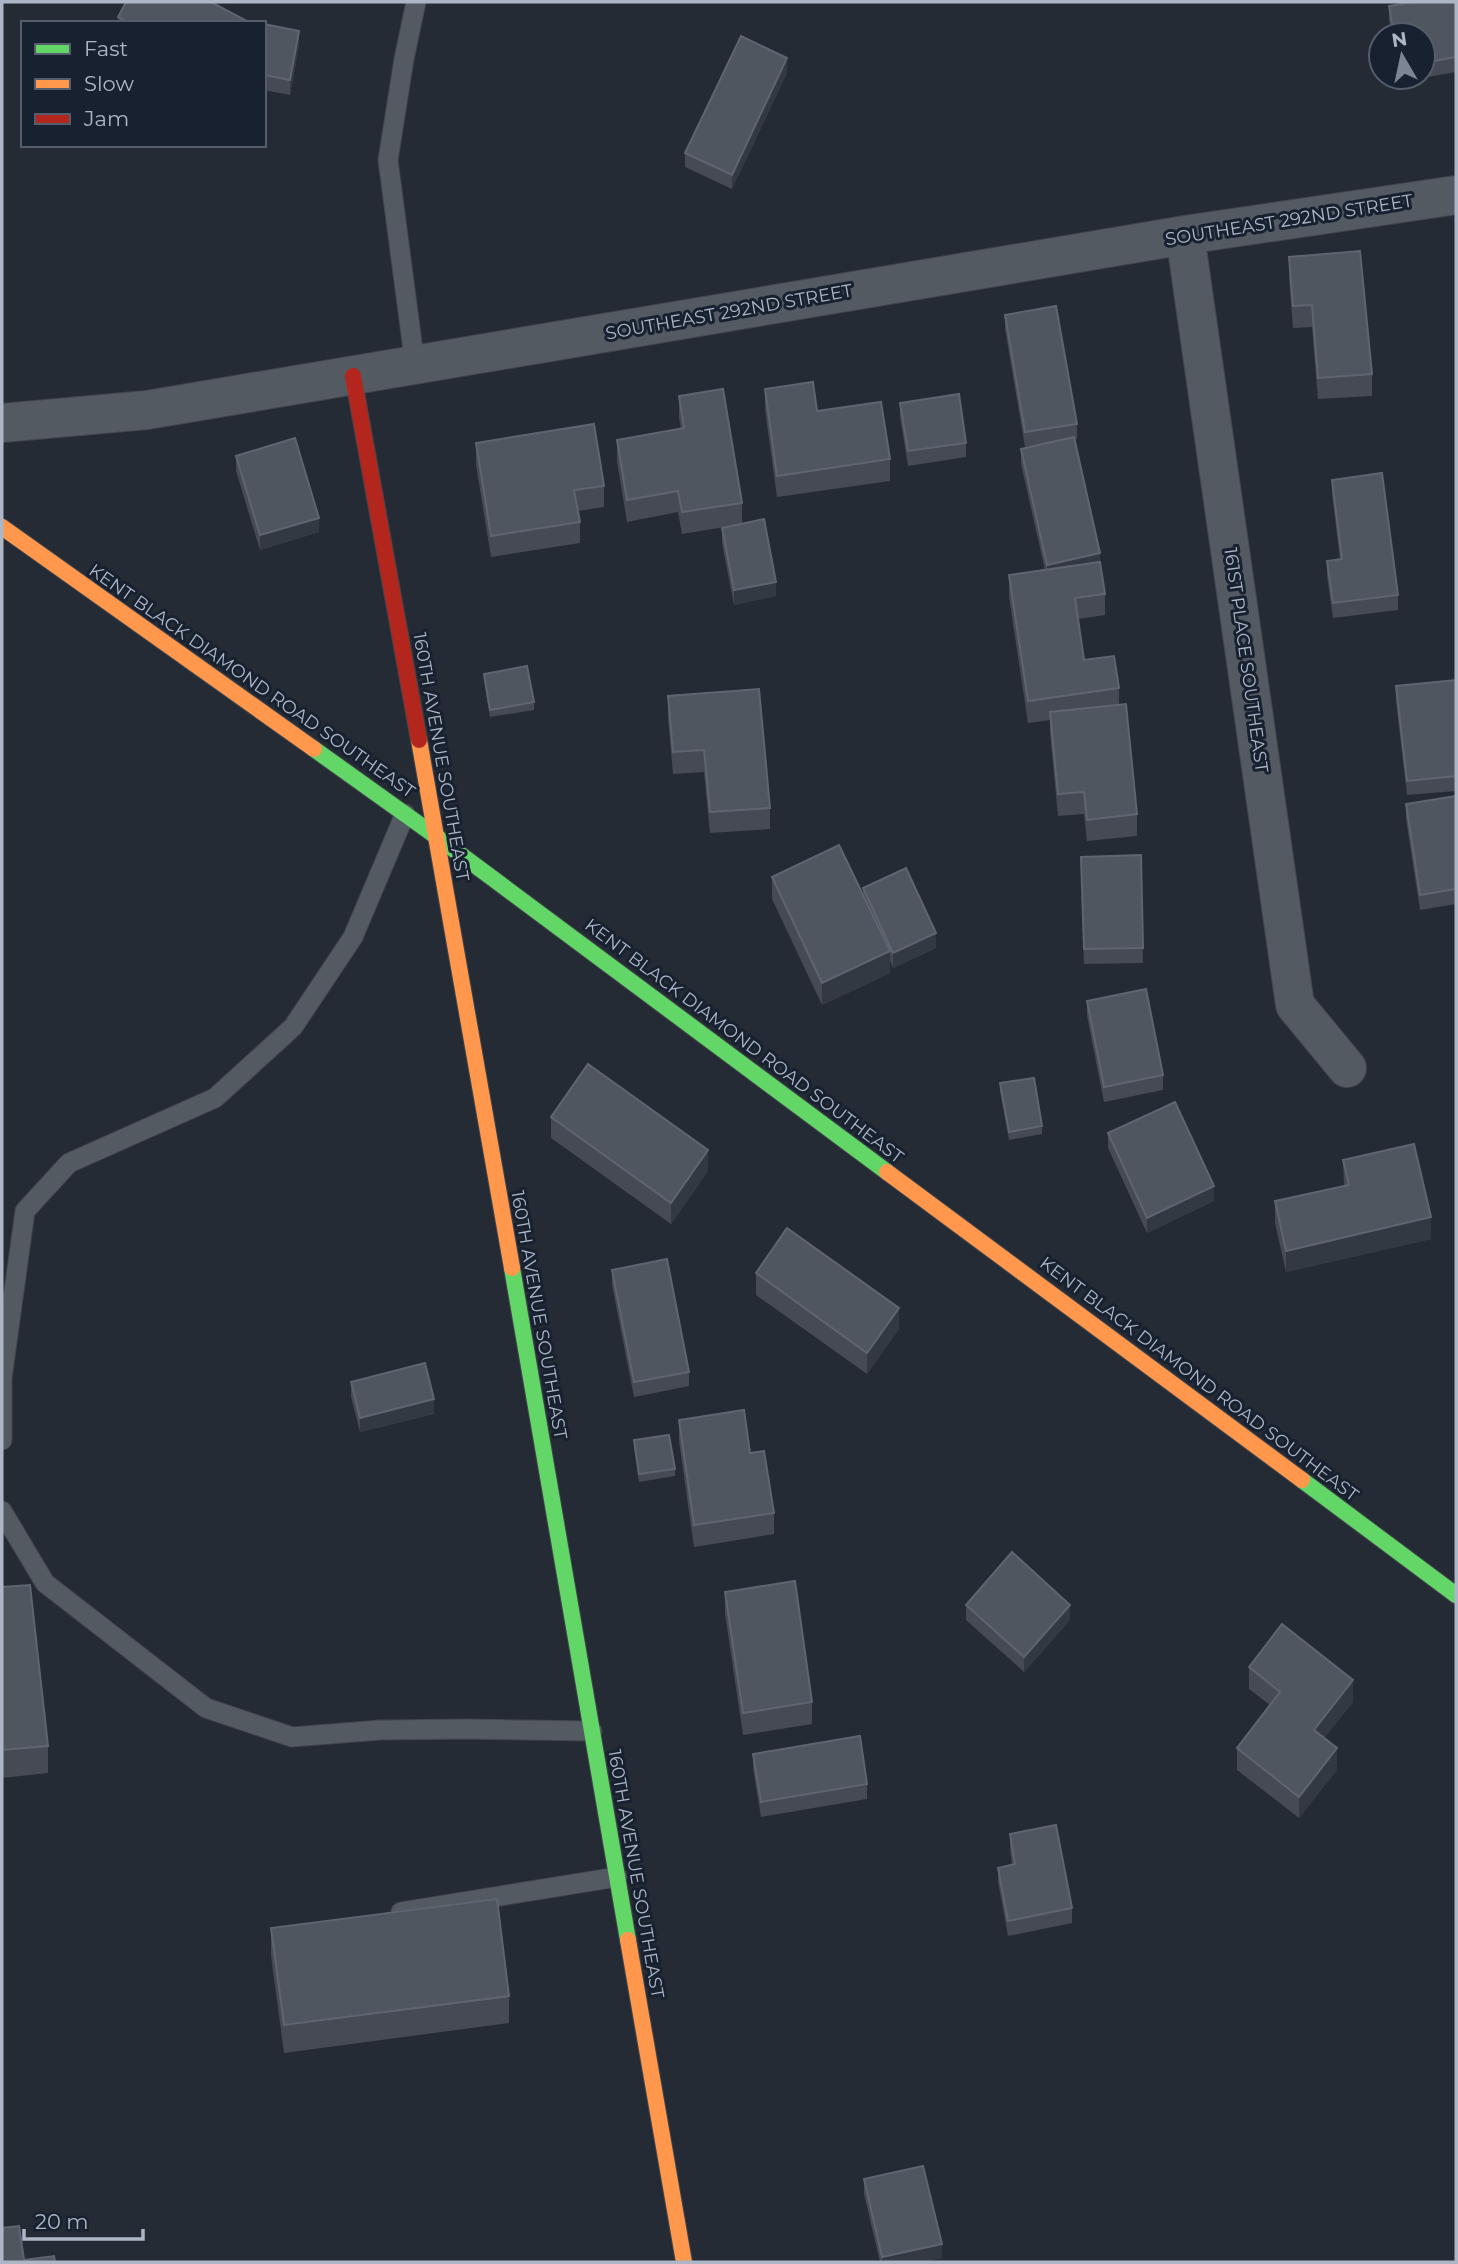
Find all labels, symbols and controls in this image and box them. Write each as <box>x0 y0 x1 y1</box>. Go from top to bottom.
legend <box>21 21 266 147</box>
north arrow <box>1367 21 1437 91</box>
text: N <box>1390 27 1409 52</box>
text: Fast <box>84 36 128 61</box>
text: Slow <box>84 71 134 96</box>
text: Jam <box>83 106 129 131</box>
street label: SOUTHEAST 292ND STREET <box>1164 189 1415 250</box>
street label: SOUTHEAST 292ND STREET <box>604 279 855 345</box>
street label: 161ST PLACE SOUTHEAST <box>1219 546 1273 774</box>
street label: KENT BLACK DIAMOND ROAD SOUTHEAST <box>85 559 420 803</box>
street label: 160TH AVENUE SOUTHEAST <box>408 631 474 884</box>
street label: KENT BLACK DIAMOND ROAD SOUTHEAST <box>580 914 908 1168</box>
street label: 160TH AVENUE SOUTHEAST <box>506 1189 572 1442</box>
street label: KENT BLACK DIAMOND ROAD SOUTHEAST <box>1035 1252 1363 1506</box>
street label: 160TH AVENUE SOUTHEAST <box>603 1748 669 2001</box>
scale bar <box>24 2198 144 2242</box>
text: 20 m <box>35 2209 89 2234</box>

